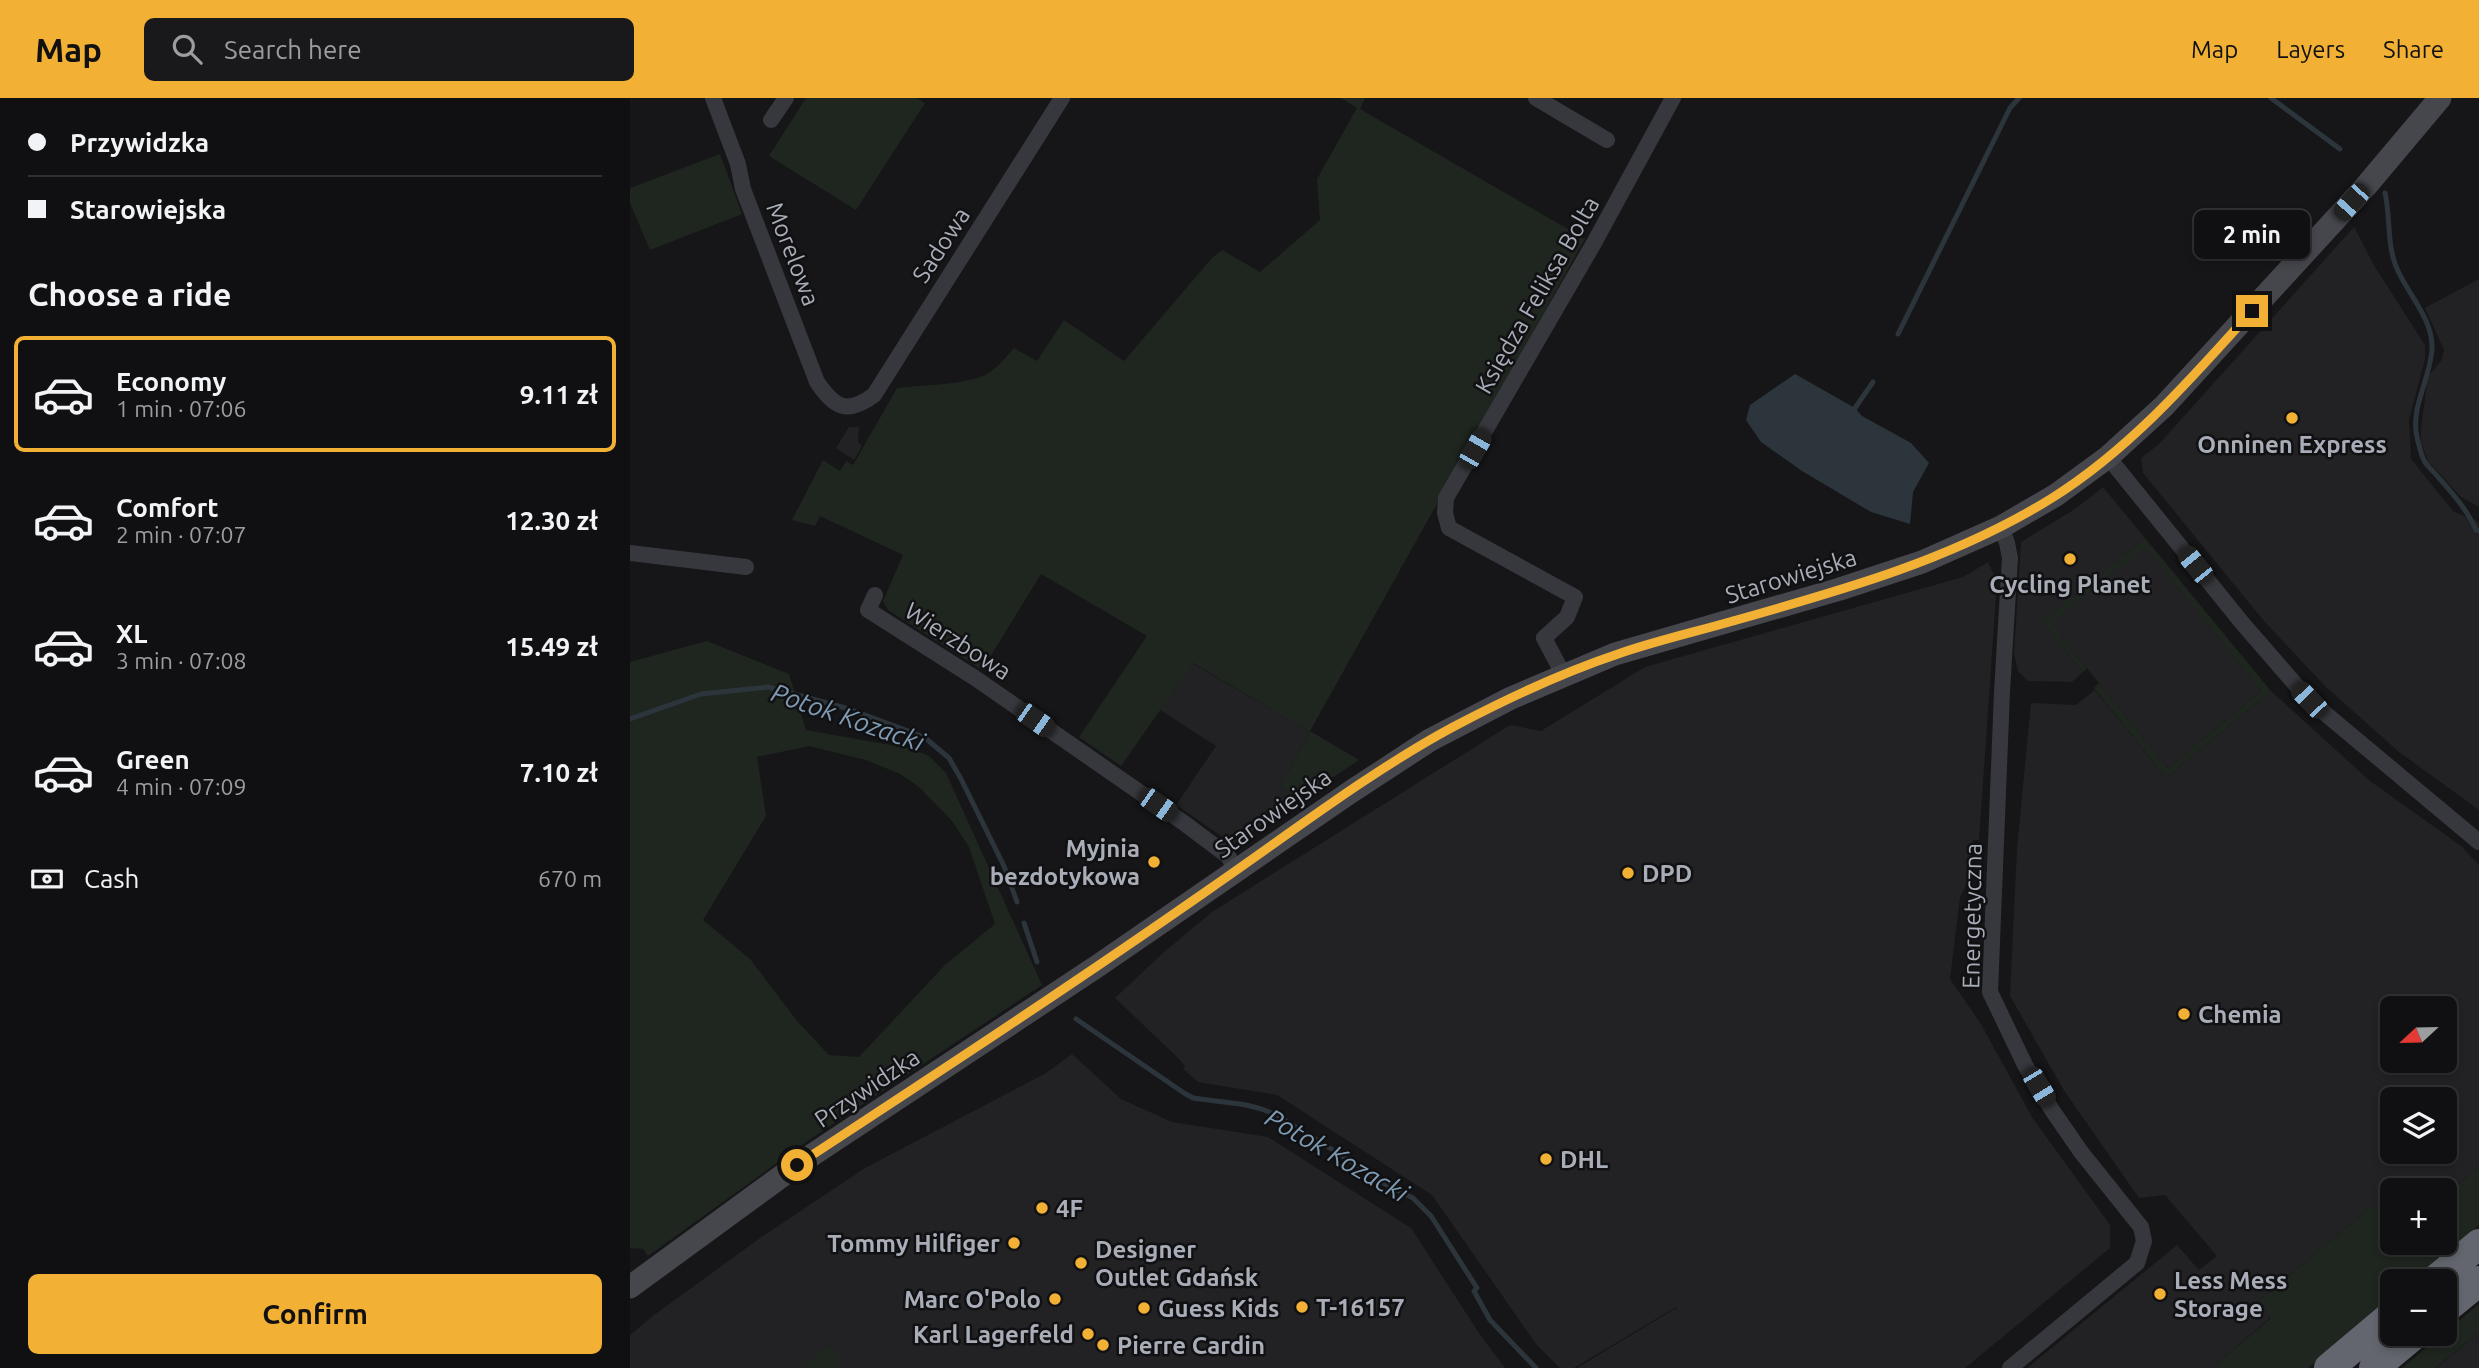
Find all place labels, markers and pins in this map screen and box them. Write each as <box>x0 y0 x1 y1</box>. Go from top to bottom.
marker: Onninen Express <box>2284 410 2300 426</box>
place label: Onninen Express <box>2197 431 2387 458</box>
marker: Cycling Planet <box>2062 551 2078 567</box>
place label: Cycling Planet <box>1989 571 2151 598</box>
place label: Myjnia bezdotykowa <box>990 835 1140 890</box>
marker: Myjnia bezdotykowa <box>1146 854 1162 870</box>
place label: DPD <box>1642 860 1692 887</box>
marker: DPD <box>1620 865 1636 881</box>
place label: Chemia <box>2198 1001 2282 1028</box>
marker: Chemia <box>2176 1006 2192 1022</box>
place label: DHL <box>1560 1146 1608 1173</box>
marker: DHL <box>1538 1151 1554 1167</box>
place label: 4F <box>1056 1195 1083 1222</box>
marker: 4F <box>1034 1200 1050 1216</box>
place label: Tommy Hilfiger <box>827 1230 1000 1257</box>
marker: Tommy Hilfiger <box>1006 1235 1022 1251</box>
place label: Designer Outlet Gdańsk <box>1095 1236 1259 1291</box>
marker: Designer Outlet Gdańsk <box>1073 1255 1089 1271</box>
place label: Less Mess Storage <box>2174 1267 2287 1322</box>
place label: Marc O'Polo <box>904 1286 1041 1313</box>
marker: Less Mess Storage <box>2152 1286 2168 1302</box>
marker: Marc O'Polo <box>1047 1291 1063 1307</box>
place label: T-16157 <box>1316 1294 1405 1321</box>
place label: Guess Kids <box>1158 1295 1279 1322</box>
marker: T-16157 <box>1294 1299 1310 1315</box>
marker: Guess Kids <box>1136 1300 1152 1316</box>
place label: Karl Lagerfeld <box>913 1321 1074 1348</box>
marker: Karl Lagerfeld <box>1080 1326 1096 1342</box>
place label: Pierre Cardin <box>1117 1332 1265 1359</box>
marker: Pierre Cardin <box>1095 1337 1111 1353</box>

